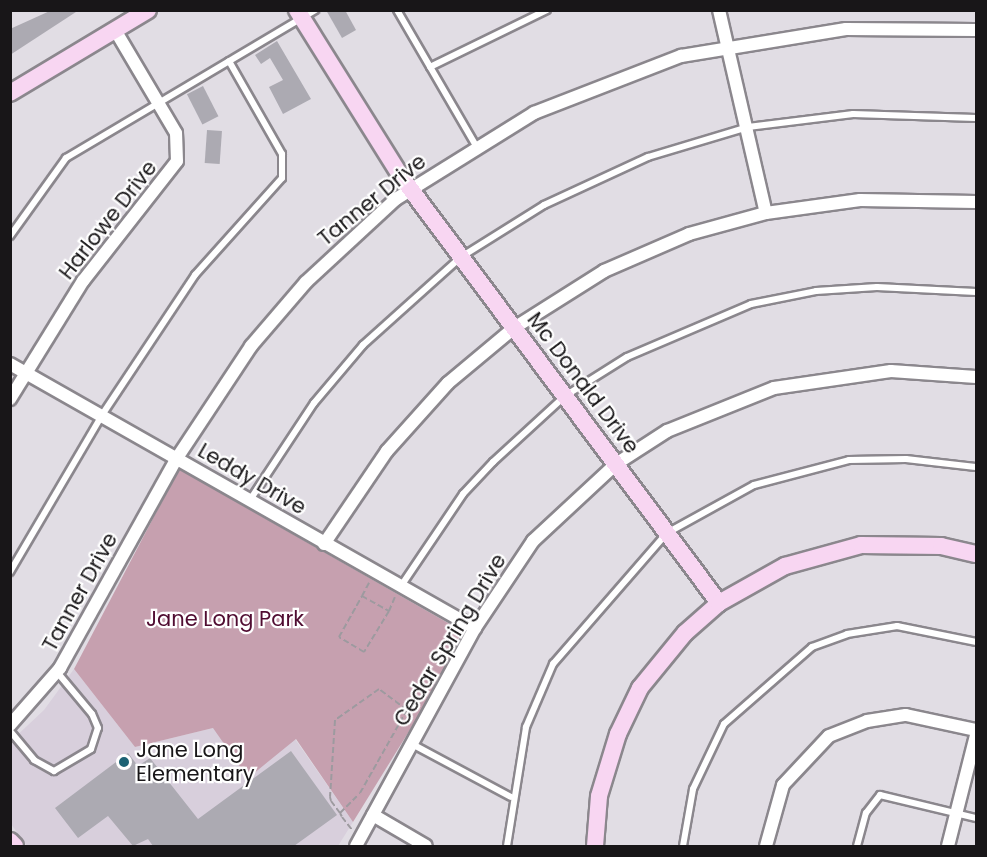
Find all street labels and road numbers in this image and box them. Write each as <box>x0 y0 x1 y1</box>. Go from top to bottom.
street label: Tanner Drive <box>313 149 431 251</box>
street label: Harlowe Drive <box>54 156 162 284</box>
street label: Mc Donald Drive <box>522 308 644 458</box>
street label: Leddy Drive <box>193 438 311 520</box>
street label: Tanner Drive <box>37 528 123 656</box>
street label: Cedar Spring Drive <box>389 549 511 731</box>

